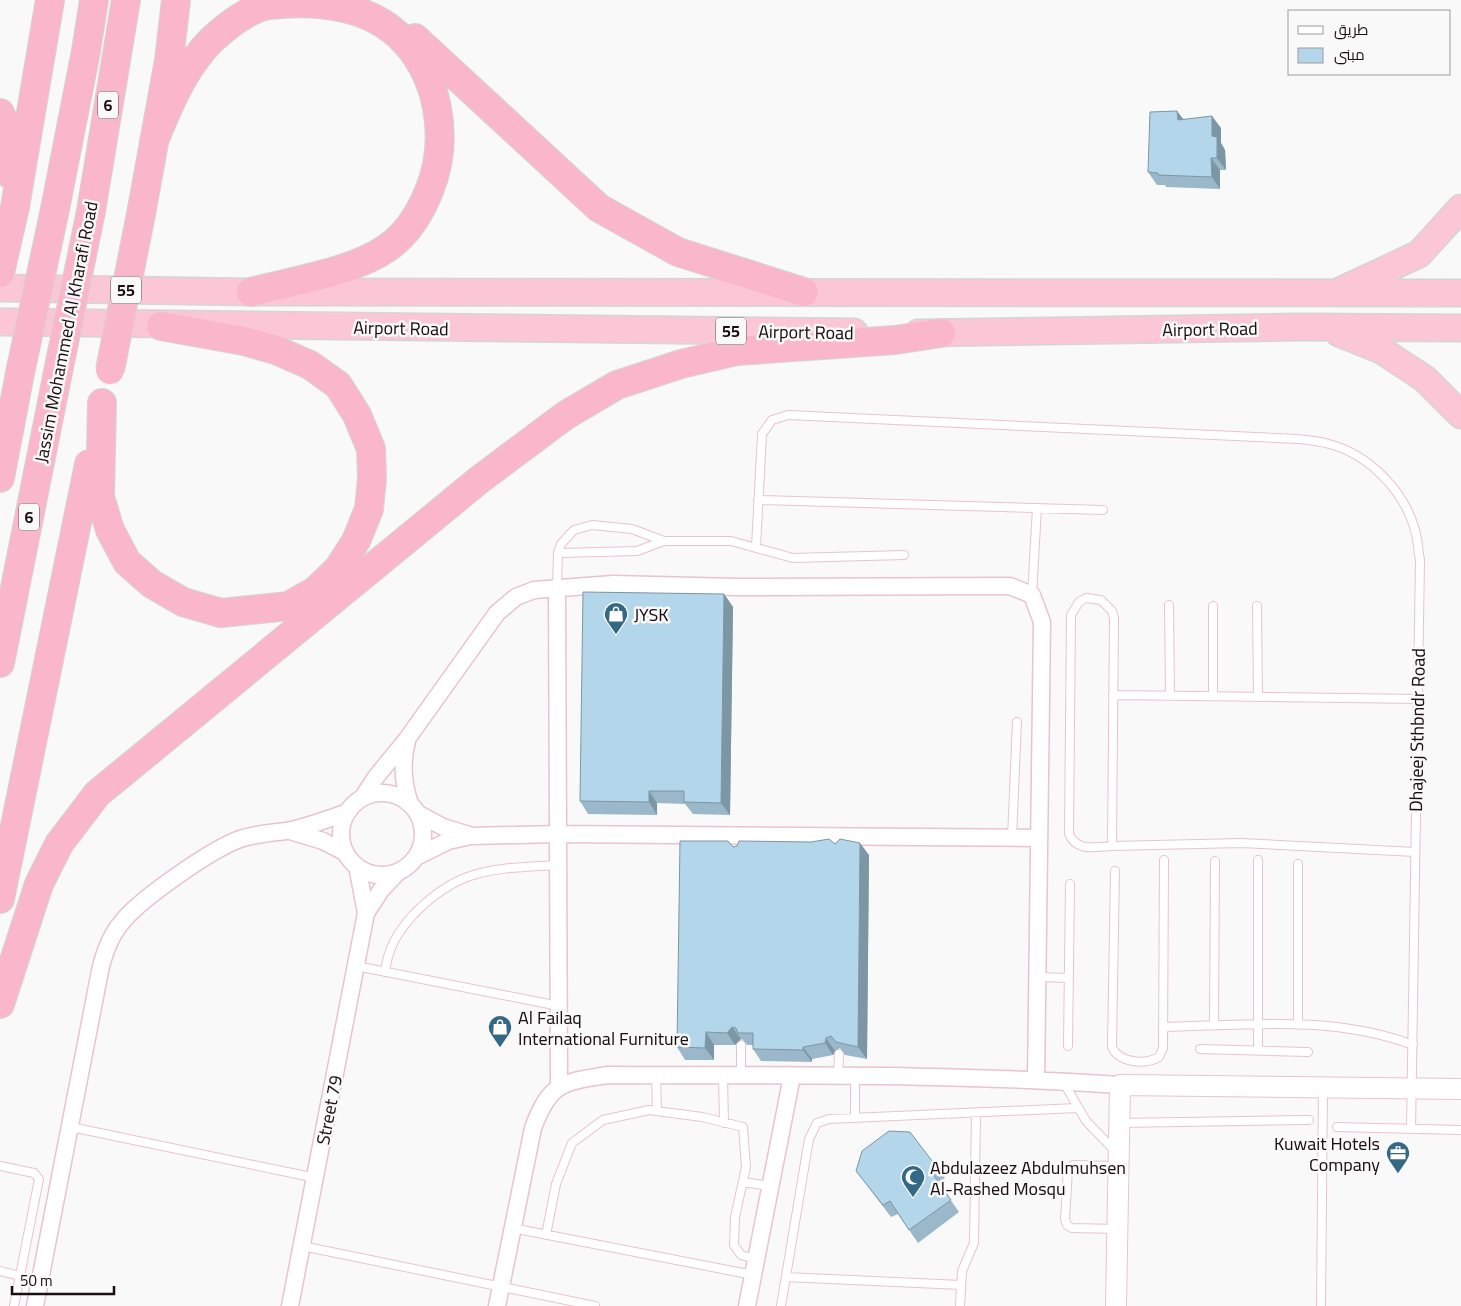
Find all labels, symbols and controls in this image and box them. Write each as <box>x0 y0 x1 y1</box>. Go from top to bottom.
legend <box>1288 10 1451 75</box>
text: طريق <box>1334 15 1368 44</box>
text: مبنى <box>1334 40 1365 69</box>
road number: 6 <box>98 92 118 118</box>
street label: Jassim Mohammed Al Kharafi Road <box>24 198 108 466</box>
road number: 55 <box>111 276 141 304</box>
street label: Airport Road <box>353 311 449 345</box>
street label: Airport Road <box>1162 312 1258 346</box>
street label: Airport Road <box>758 315 854 349</box>
road number: 55 <box>716 318 746 344</box>
road number: 6 <box>19 504 39 530</box>
place label: JYSK <box>634 598 668 631</box>
shop icon: JYSK <box>603 601 629 635</box>
street label: Dhajeej Sthbndr Road <box>1399 648 1435 812</box>
place label: Al Failaq International Furniture <box>518 1001 689 1055</box>
shop icon: Al Failaq International Furniture <box>487 1014 513 1048</box>
street label: Street 79 <box>306 1072 352 1148</box>
place label: Kuwait Hotels Company <box>1274 1127 1380 1181</box>
office icon: Kuwait Hotels Company <box>1385 1140 1411 1174</box>
place label: Abdulazeez Abdulmuhsen Al-Rashed Mosqu <box>930 1151 1126 1205</box>
mosque icon: Abdulazeez Abdulmuhsen Al-Rashed Mosqu <box>900 1164 926 1198</box>
scale bar <box>12 1264 115 1296</box>
text: 50 m <box>20 1266 53 1295</box>

